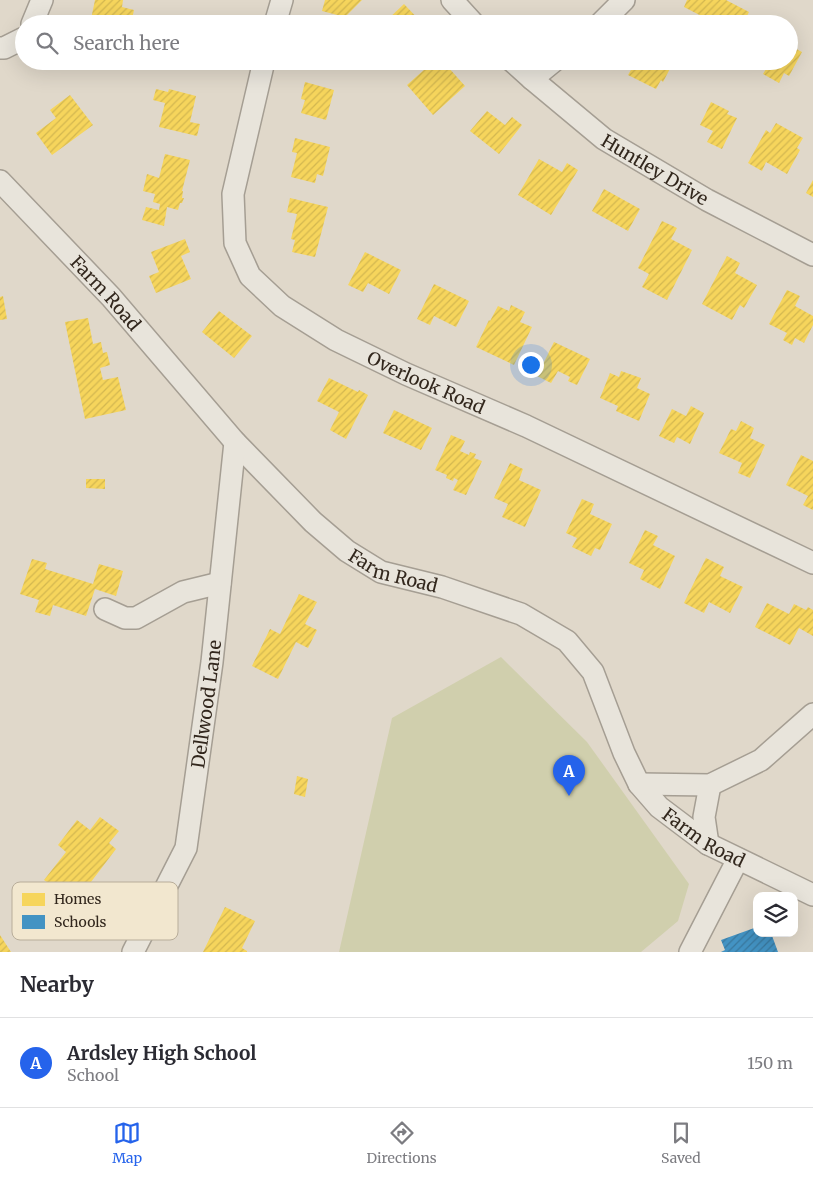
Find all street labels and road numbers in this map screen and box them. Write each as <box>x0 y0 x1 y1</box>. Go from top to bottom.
street label: Huntley Drive <box>597 129 713 210</box>
street label: Farm Road <box>66 250 146 335</box>
street label: Overlook Road <box>363 345 489 418</box>
street label: Farm Road <box>345 543 440 597</box>
street label: Dellwood Lane <box>186 639 226 770</box>
street label: Farm Road <box>658 802 749 872</box>

